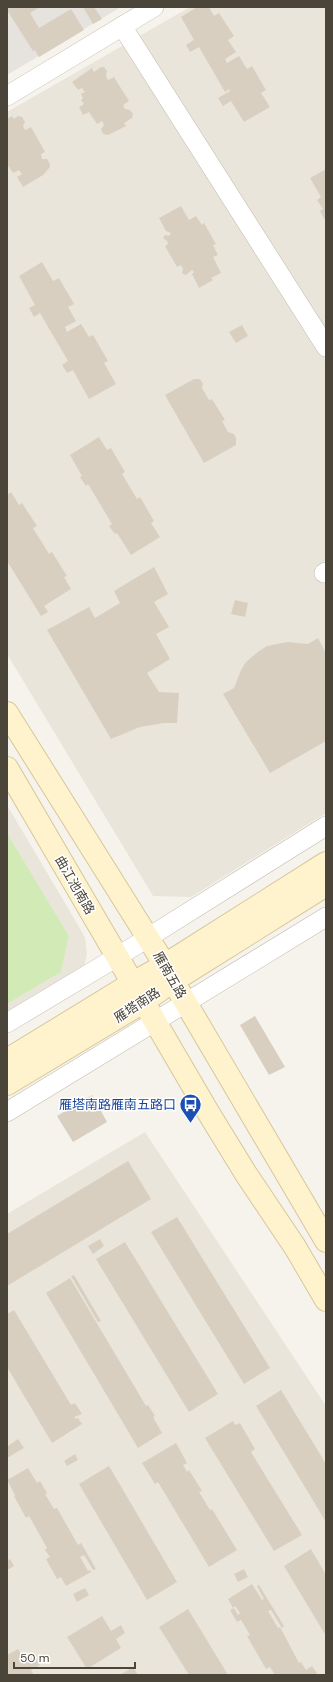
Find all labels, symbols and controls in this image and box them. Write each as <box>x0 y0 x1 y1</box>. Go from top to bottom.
street label: 曲江池南路 <box>51 853 99 917</box>
street label: 雁南五路 <box>150 948 190 1002</box>
street label: 雁塔南路 <box>111 984 163 1026</box>
bus stop icon: 雁塔南路雁南五路口 <box>178 1091 204 1124</box>
place label: 雁塔南路雁南五路口 <box>59 1096 176 1113</box>
scale bar <box>14 1644 135 1670</box>
text: 50 m <box>20 1650 49 1666</box>

